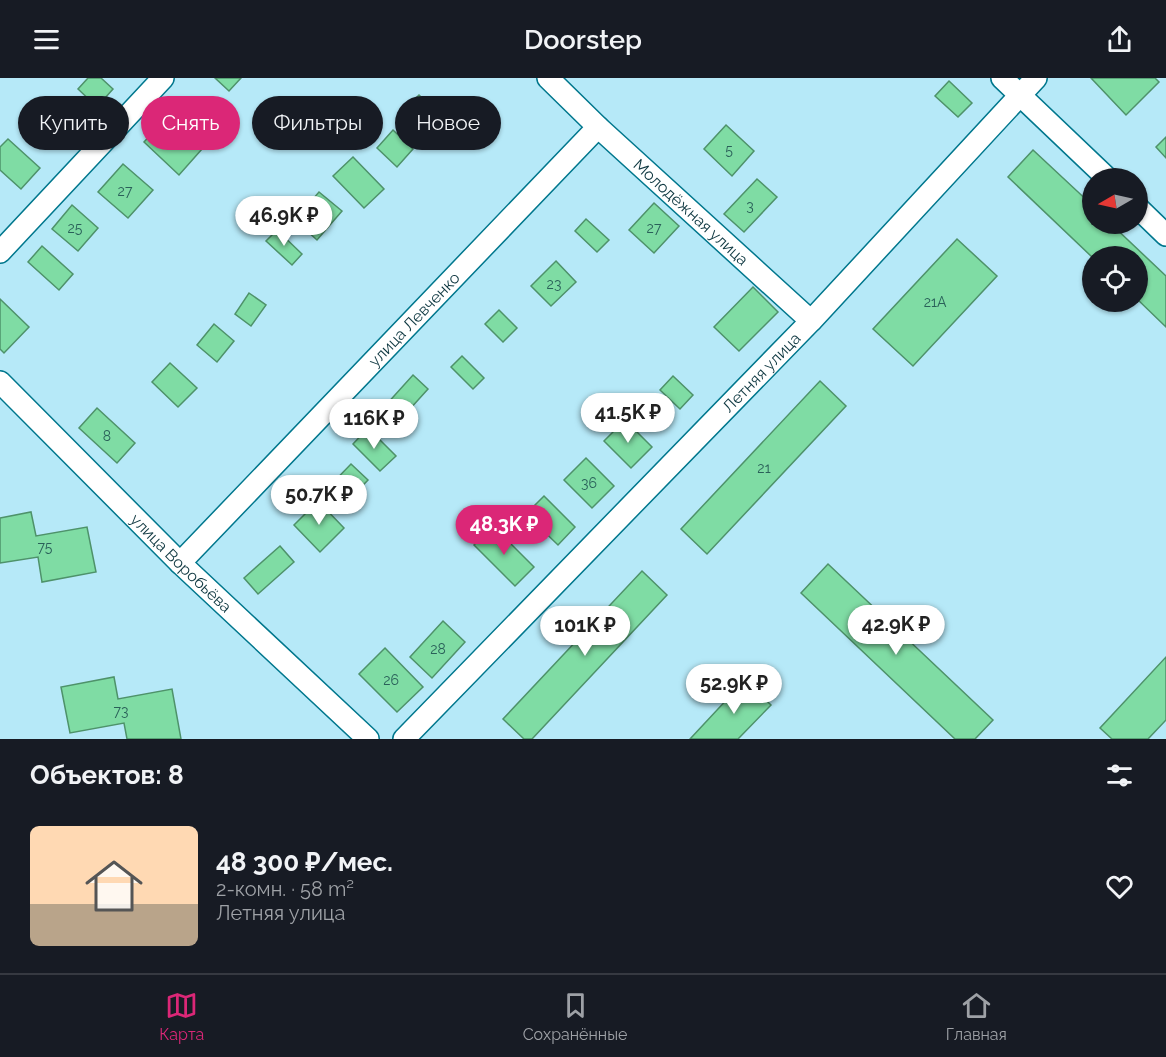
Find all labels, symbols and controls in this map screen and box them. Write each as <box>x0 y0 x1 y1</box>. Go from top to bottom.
icon: menu <box>30 23 63 56</box>
icon: share <box>1103 23 1136 56</box>
text: Doorstep <box>524 24 642 55</box>
chip: Купить <box>18 96 129 150</box>
chip: Снять <box>141 96 240 150</box>
chip: Фильтры <box>252 96 383 150</box>
chip: Новое <box>395 96 501 150</box>
house number: 5 <box>725 142 733 158</box>
street label: Молодёжная улица <box>630 155 753 269</box>
north arrow <box>1082 168 1148 234</box>
map controls <box>1082 168 1148 312</box>
house number: 27 <box>118 183 133 199</box>
pin: 46.9K ₽ <box>229 196 339 247</box>
house number: 3 <box>746 198 754 214</box>
text: 46.9K ₽ <box>249 203 319 227</box>
house number: 25 <box>68 220 83 236</box>
house number: 27 <box>647 220 662 236</box>
button: locate <box>1082 246 1148 312</box>
street label: улица Левченко <box>364 268 463 370</box>
house number: 23 <box>547 276 561 292</box>
house number: 21А <box>924 294 947 310</box>
street label: Летняя улица <box>718 328 804 416</box>
pin: 41.5K ₽ <box>573 393 683 444</box>
pin: 116K ₽ <box>325 399 423 450</box>
text: 41.5K ₽ <box>595 400 661 424</box>
text: 116K ₽ <box>343 406 405 430</box>
house number: 8 <box>103 428 111 444</box>
house number: 21 <box>757 460 771 476</box>
pin: 50.7K ₽ <box>264 475 374 526</box>
house number: 36 <box>581 475 597 491</box>
text: 50.7K ₽ <box>285 482 353 506</box>
pin: 48.3K ₽ <box>449 505 559 556</box>
street label: улица Воробьёва <box>127 510 236 616</box>
text: 48.3K ₽ <box>470 512 538 536</box>
house number: 75 <box>38 539 53 555</box>
pin: 42.9K ₽ <box>841 605 951 656</box>
pin: 101K ₽ <box>536 606 634 657</box>
text: 42.9K ₽ <box>862 612 930 636</box>
text: 101K ₽ <box>554 613 616 637</box>
house number: 28 <box>430 641 446 657</box>
pin: 52.9K ₽ <box>679 664 789 715</box>
text: 52.9K ₽ <box>700 671 768 695</box>
house number: 26 <box>383 672 399 688</box>
house number: 73 <box>114 703 128 719</box>
icon: filters <box>1103 759 1136 792</box>
text: Объектов: 8 <box>30 760 184 790</box>
text: 48 300 ₽/мес. <box>216 847 393 877</box>
icon: home <box>78 850 150 922</box>
icon: heart <box>1103 870 1136 903</box>
text: 2-комн. · 58 m² <box>216 877 354 901</box>
text: Летняя улица <box>216 901 345 925</box>
tab: Карта <box>159 989 204 1044</box>
tab: Сохранённые <box>523 989 627 1044</box>
tab: Главная <box>946 989 1007 1044</box>

